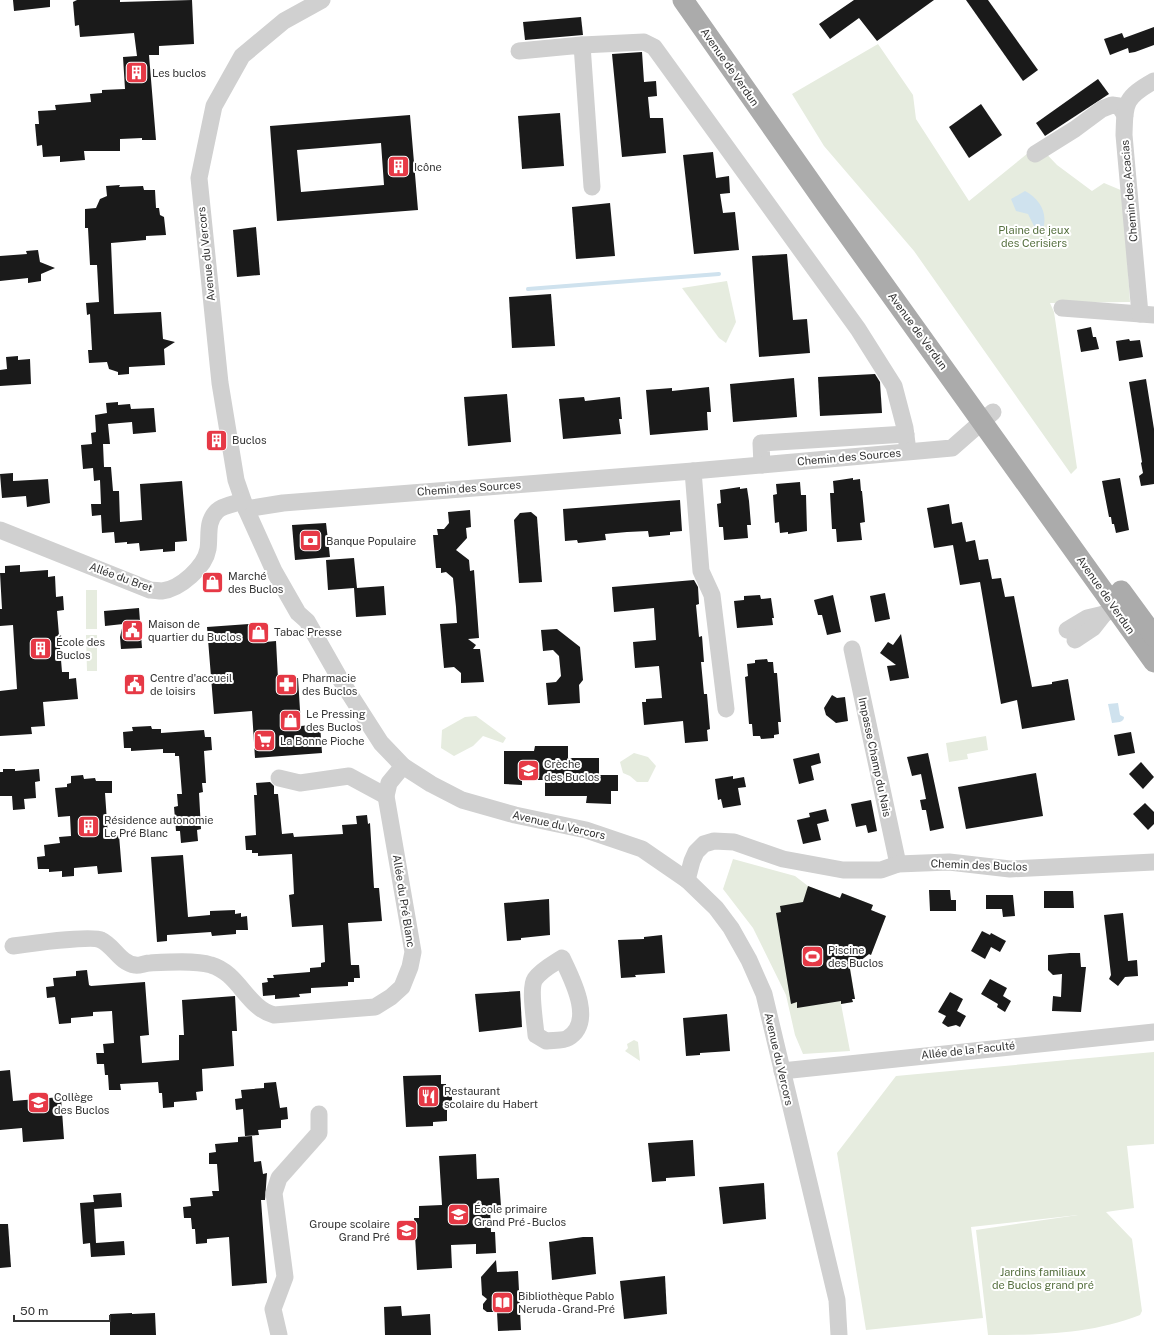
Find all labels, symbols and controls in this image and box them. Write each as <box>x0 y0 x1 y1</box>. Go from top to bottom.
street label: Avenue de Verdun <box>699 26 761 108</box>
building icon: Les buclos <box>124 60 150 86</box>
place label: Les buclos <box>152 67 207 79</box>
street label: Chemin des Acacias <box>1119 139 1139 242</box>
building icon: Icône <box>386 154 412 180</box>
place label: Icône <box>414 161 442 173</box>
street label: Avenue du Vercors <box>195 206 217 302</box>
park label: Plaine de jeux des Cerisiers <box>998 224 1070 249</box>
street label: Avenue de Verdun <box>886 290 950 372</box>
building icon: Buclos <box>204 427 230 453</box>
place label: Buclos <box>232 434 267 446</box>
street label: Chemin des Sources <box>797 446 902 468</box>
street label: Chemin des Sources <box>417 478 522 498</box>
bank icon: Banque Populaire <box>298 528 324 554</box>
place label: Banque Populaire <box>326 535 416 547</box>
street label: Avenue de Verdun <box>1075 554 1137 636</box>
street label: Allée du Bret <box>88 560 154 594</box>
shop icon: Marché des Buclos <box>199 569 225 595</box>
place label: Marché des Buclos <box>228 570 284 595</box>
public building icon: Maison de quartier du Buclos <box>119 617 145 643</box>
place label: Maison de quartier du Buclos <box>148 618 242 643</box>
shop icon: Tabac Presse <box>245 619 271 645</box>
place label: Tabac Presse <box>274 626 342 638</box>
building icon: École des Buclos <box>28 635 54 661</box>
place label: École des Buclos <box>56 635 105 661</box>
public building icon: Centre d'accueil de loisirs <box>121 671 147 697</box>
pharmacy icon: Pharmacie des Buclos <box>274 671 300 697</box>
place label: Centre d'accueil de loisirs <box>150 672 232 697</box>
place label: Pharmacie des Buclos <box>302 672 358 697</box>
street label: Impasse Champ du Nais <box>856 696 894 818</box>
shop icon: Le Pressing des Buclos <box>278 707 304 733</box>
place label: Le Pressing des Buclos <box>306 708 366 733</box>
supermarket icon: La Bonne Pioche <box>252 728 278 754</box>
place label: La Bonne Pioche <box>280 735 365 747</box>
school or university icon: Crèche des Buclos <box>516 757 542 783</box>
place label: Crèche des Buclos <box>544 758 600 783</box>
street label: Avenue du Vercors <box>511 808 607 842</box>
building icon: Résidence autonomie Le Pré Blanc <box>76 813 102 839</box>
place label: Résidence autonomie Le Pré Blanc <box>104 814 214 839</box>
street label: Allée du Pré Blanc <box>391 854 417 948</box>
street label: Chemin des Buclos <box>930 857 1028 873</box>
sports icon: Piscine des Buclos <box>799 943 825 969</box>
place label: Piscine des Buclos <box>828 944 884 969</box>
street label: Avenue du Vercors <box>762 1011 796 1107</box>
street label: Allée de la Faculté <box>920 1039 1016 1061</box>
restaurant icon: Restaurant scolaire du Habert <box>415 1084 441 1110</box>
place label: Restaurant scolaire du Habert <box>444 1085 538 1110</box>
school or university icon: Collège des Buclos <box>26 1090 52 1116</box>
place label: Collège des Buclos <box>54 1091 110 1116</box>
school or university icon: École primaire Grand Pré - Buclos <box>446 1202 472 1228</box>
place label: École primaire Grand Pré - Buclos <box>474 1202 567 1228</box>
school or university icon: Groupe scolaire Grand Pré <box>393 1217 419 1243</box>
place label: Groupe scolaire Grand Pré <box>309 1218 390 1243</box>
park label: Jardins familiaux de Buclos grand pré <box>992 1266 1094 1291</box>
library icon: Bibliothèque Pablo Neruda - Grand-Pré <box>489 1289 515 1315</box>
place label: Bibliothèque Pablo Neruda - Grand-Pré <box>518 1290 615 1315</box>
scale bar <box>14 1297 110 1323</box>
text: 50 m <box>20 1304 48 1318</box>

